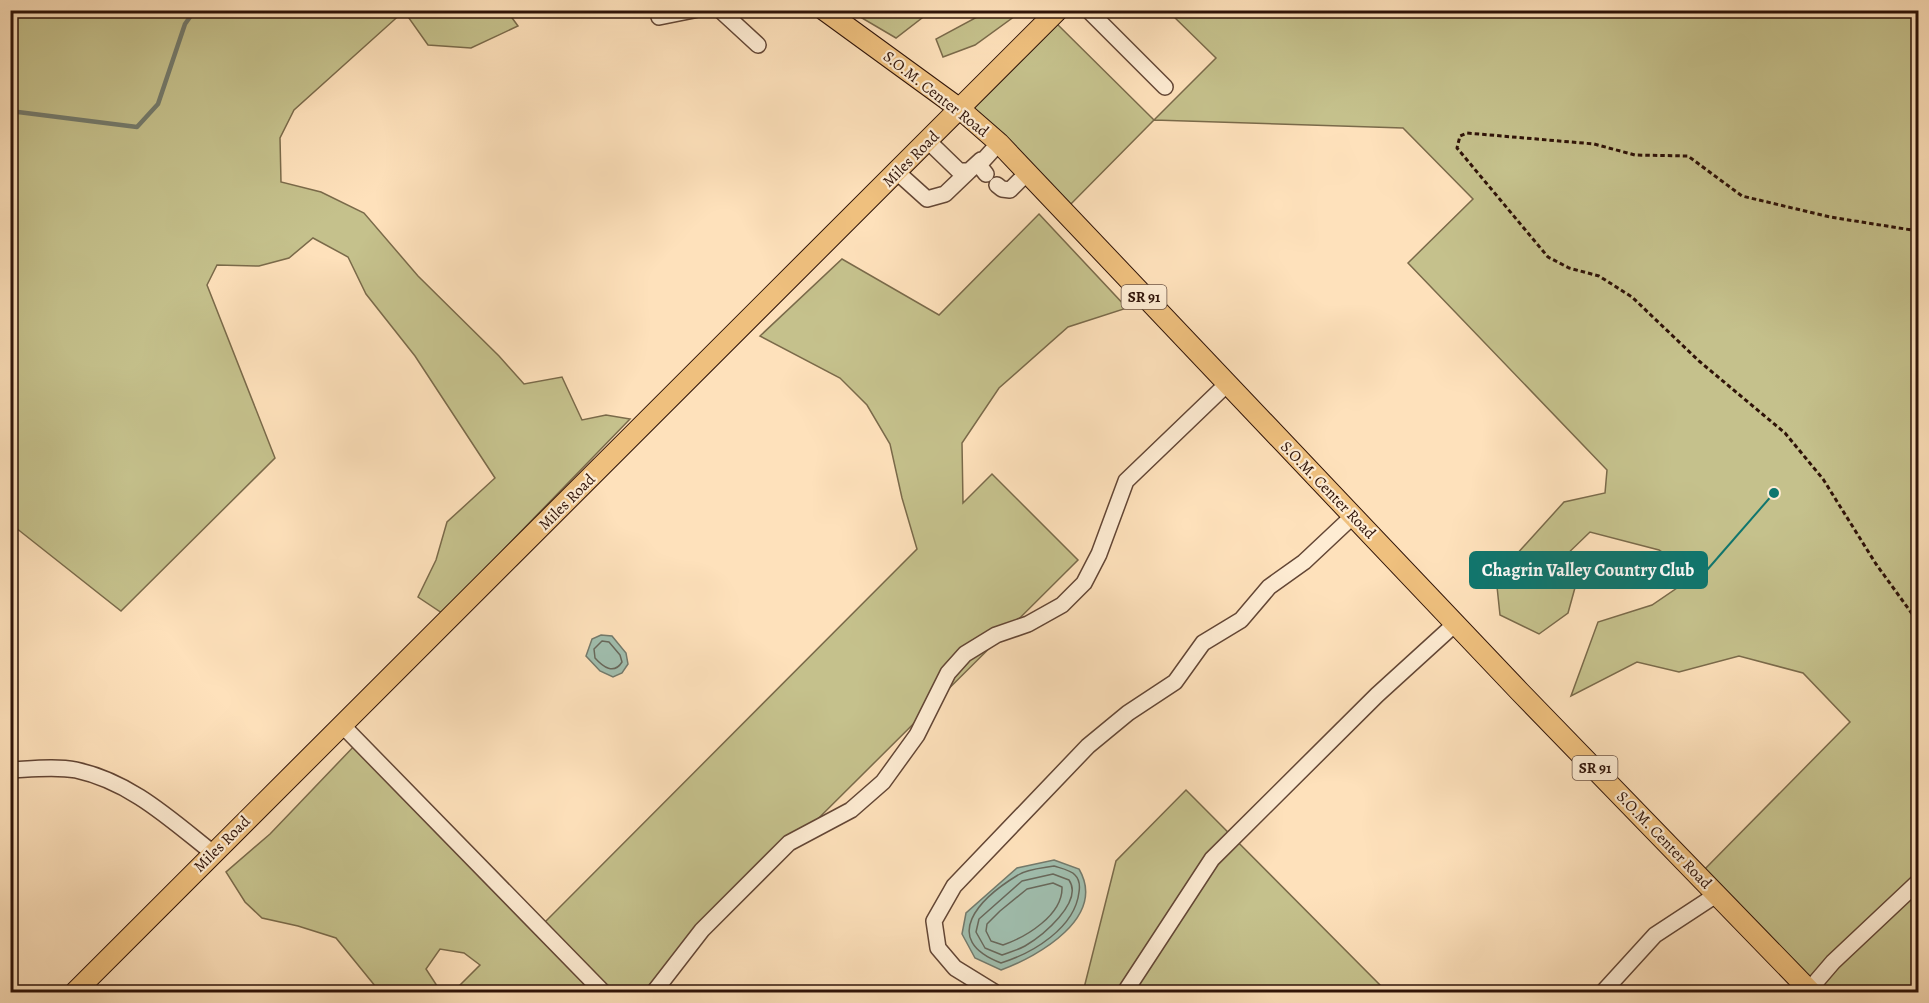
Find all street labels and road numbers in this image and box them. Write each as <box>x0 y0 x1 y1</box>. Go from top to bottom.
street label: S.O.M. Center Road <box>879 46 994 143</box>
street label: Miles Road <box>878 126 944 192</box>
road number: SR 91 <box>1122 285 1166 309</box>
street label: S.O.M. Center Road <box>1275 436 1381 544</box>
street label: Miles Road <box>534 469 600 535</box>
road number: SR 91 <box>1572 756 1618 780</box>
street label: S.O.M. Center Road <box>1611 786 1717 894</box>
street label: Miles Road <box>189 811 255 877</box>

